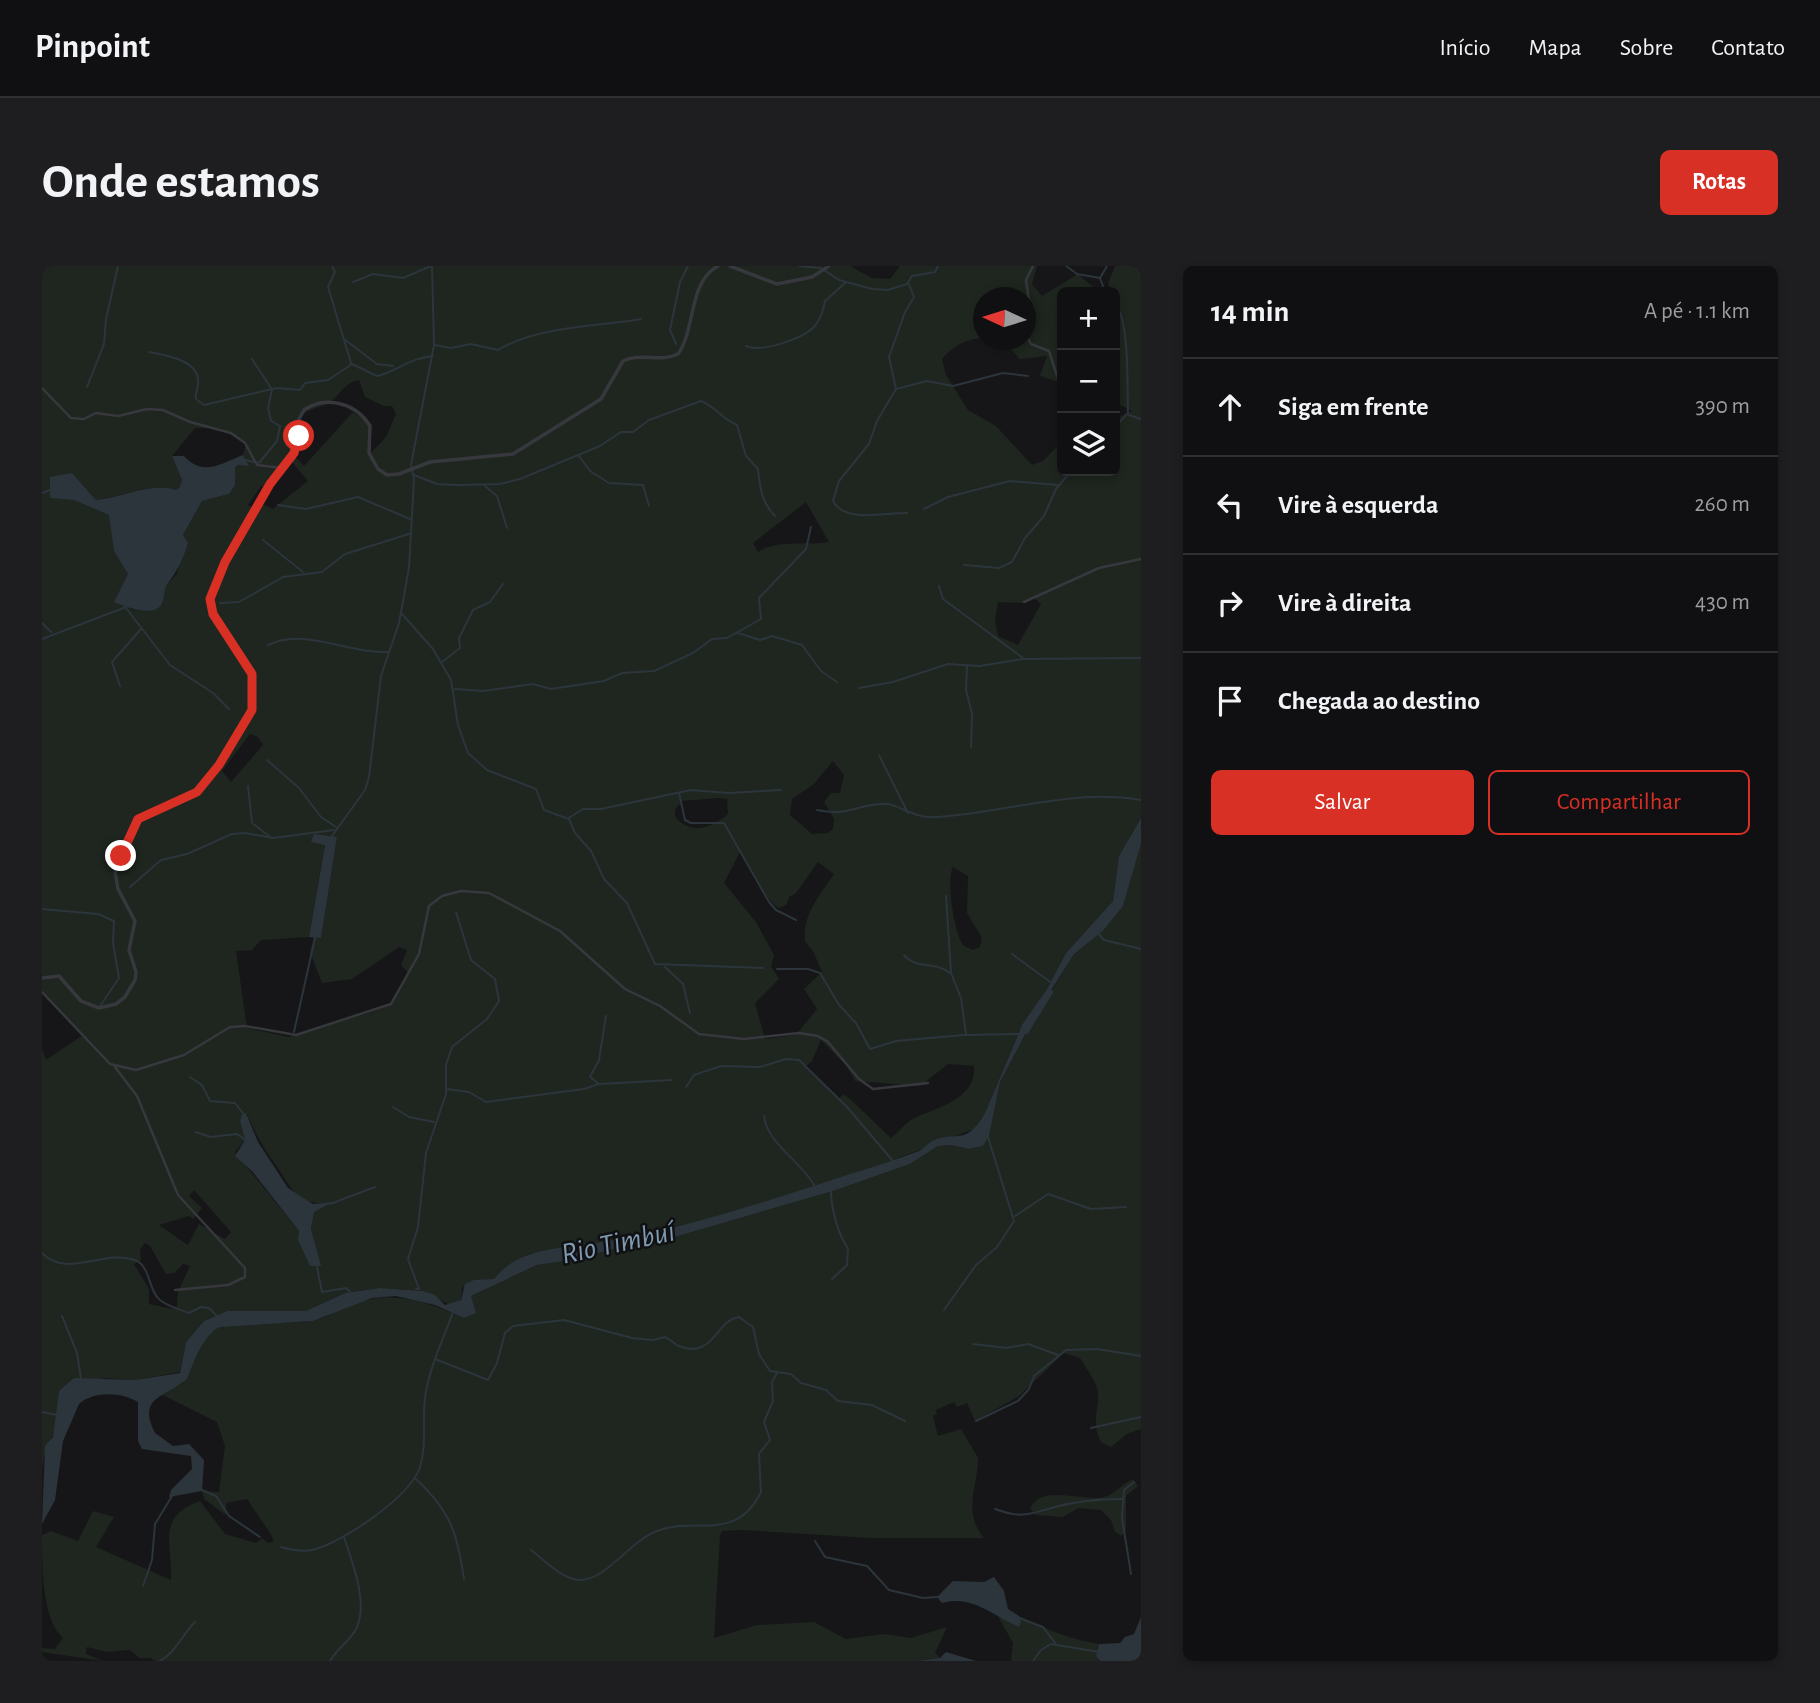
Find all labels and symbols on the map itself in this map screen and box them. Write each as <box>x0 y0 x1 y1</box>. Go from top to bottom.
north arrow <box>973 287 1036 350</box>
route start <box>283 420 314 451</box>
route end <box>105 840 136 871</box>
water label: Rio Timbuí <box>559 1216 679 1270</box>

